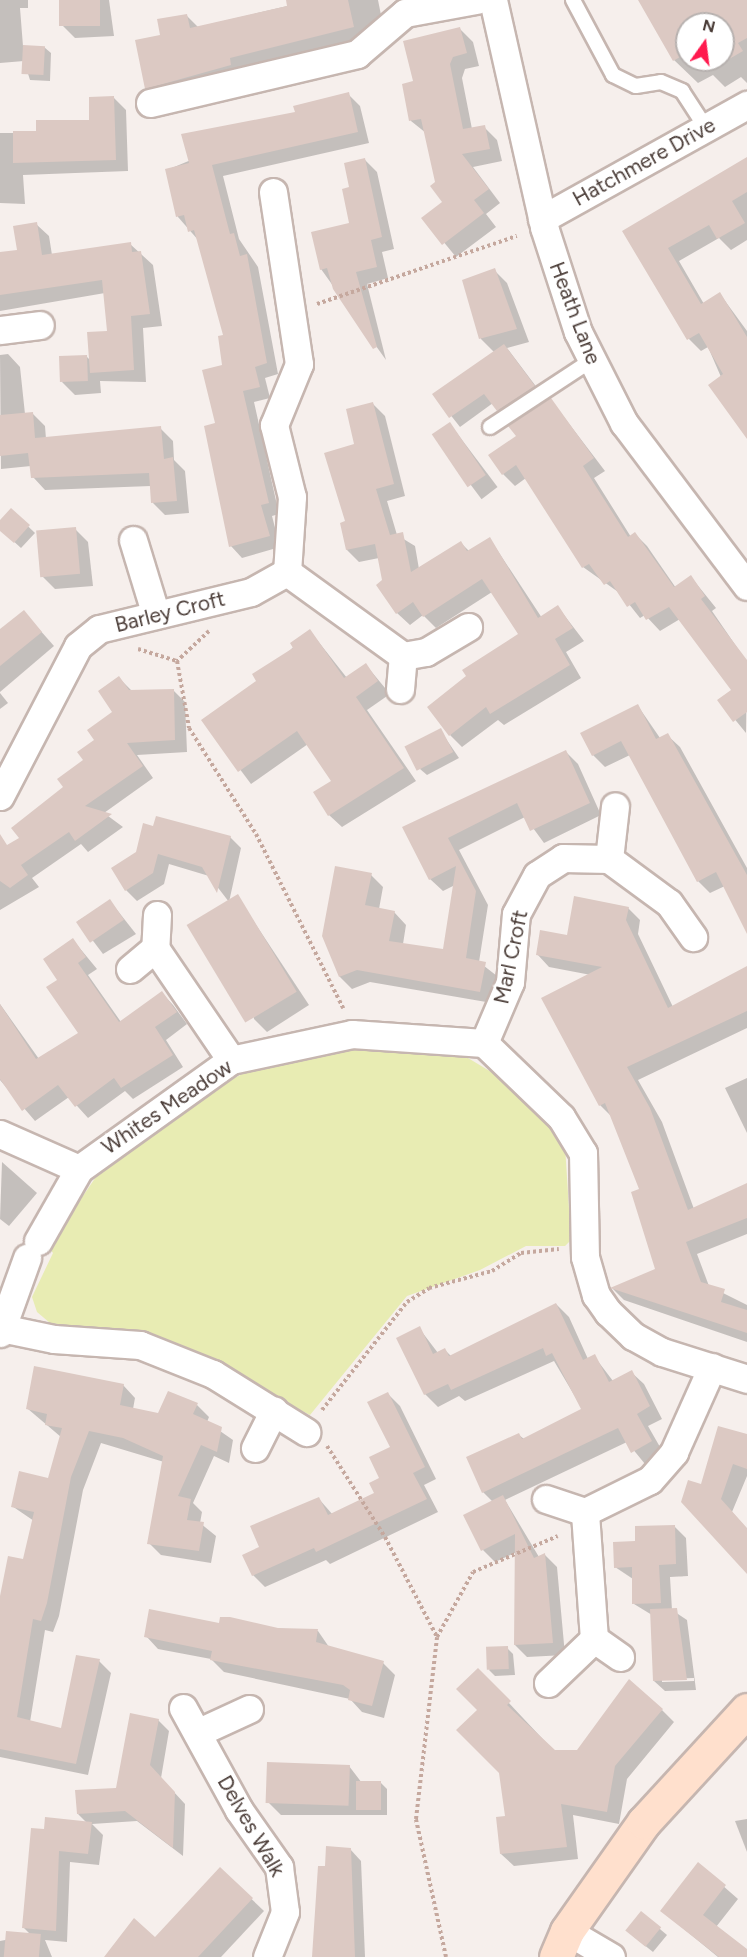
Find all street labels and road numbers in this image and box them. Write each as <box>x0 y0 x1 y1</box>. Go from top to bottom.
street label: Hatchmere Drive <box>568 112 720 212</box>
street label: Heath Lane <box>544 258 606 368</box>
street label: Barley Croft <box>112 586 228 638</box>
street label: Marl Croft <box>489 908 533 1006</box>
street label: Whites Meadow <box>97 1054 237 1160</box>
street label: Delves Walk <box>212 1771 290 1881</box>

